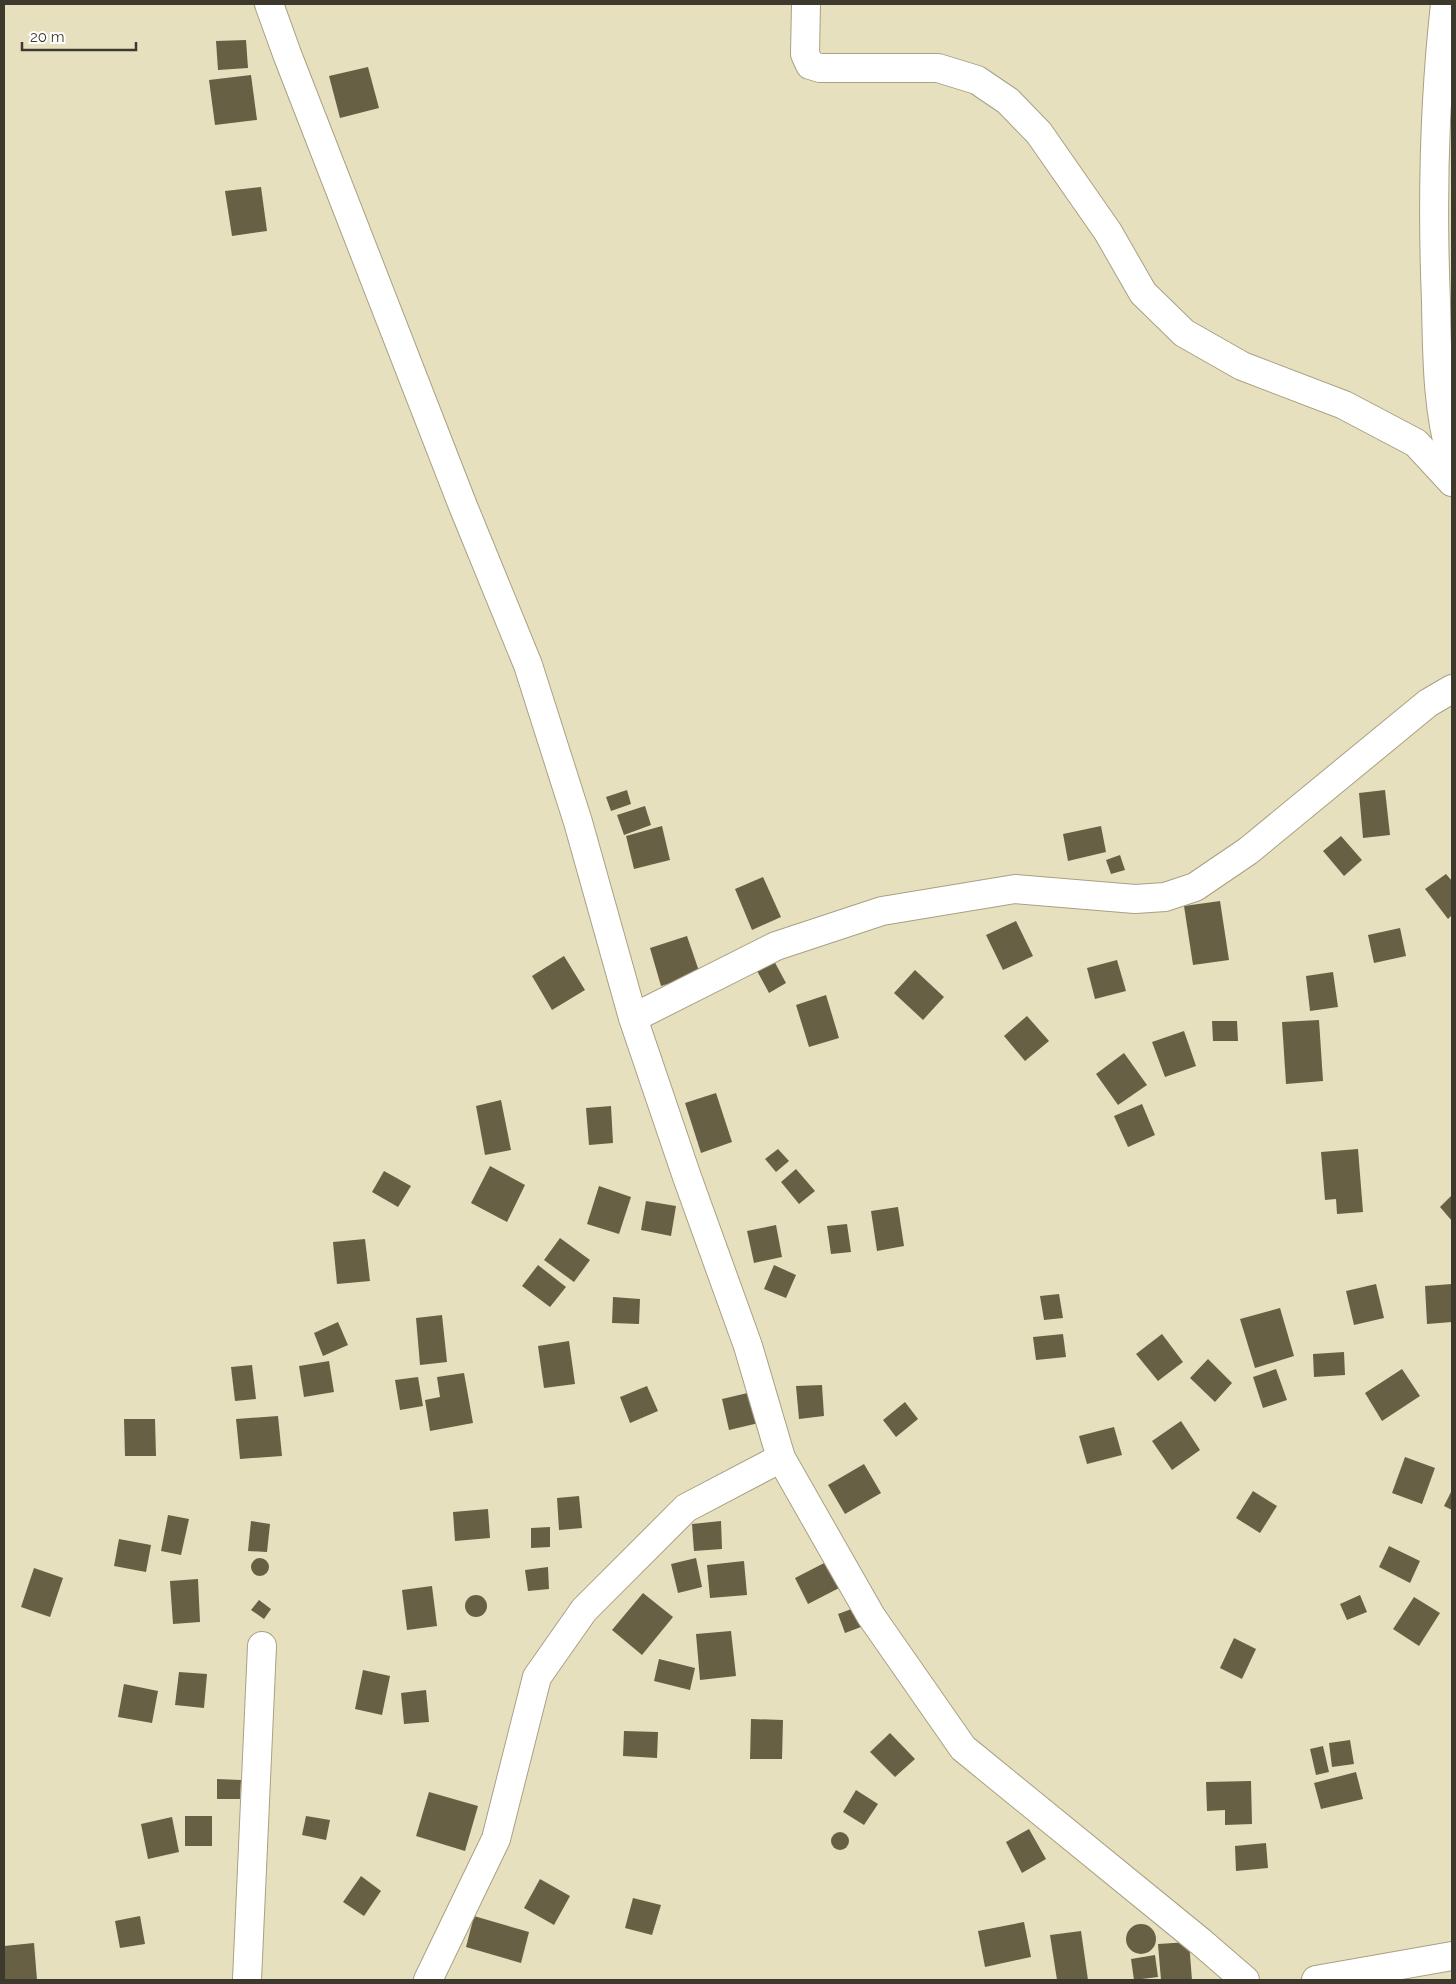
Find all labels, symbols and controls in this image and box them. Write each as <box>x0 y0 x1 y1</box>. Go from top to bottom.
scale bar <box>22 20 136 52</box>
text: 20 m <box>30 28 65 46</box>

